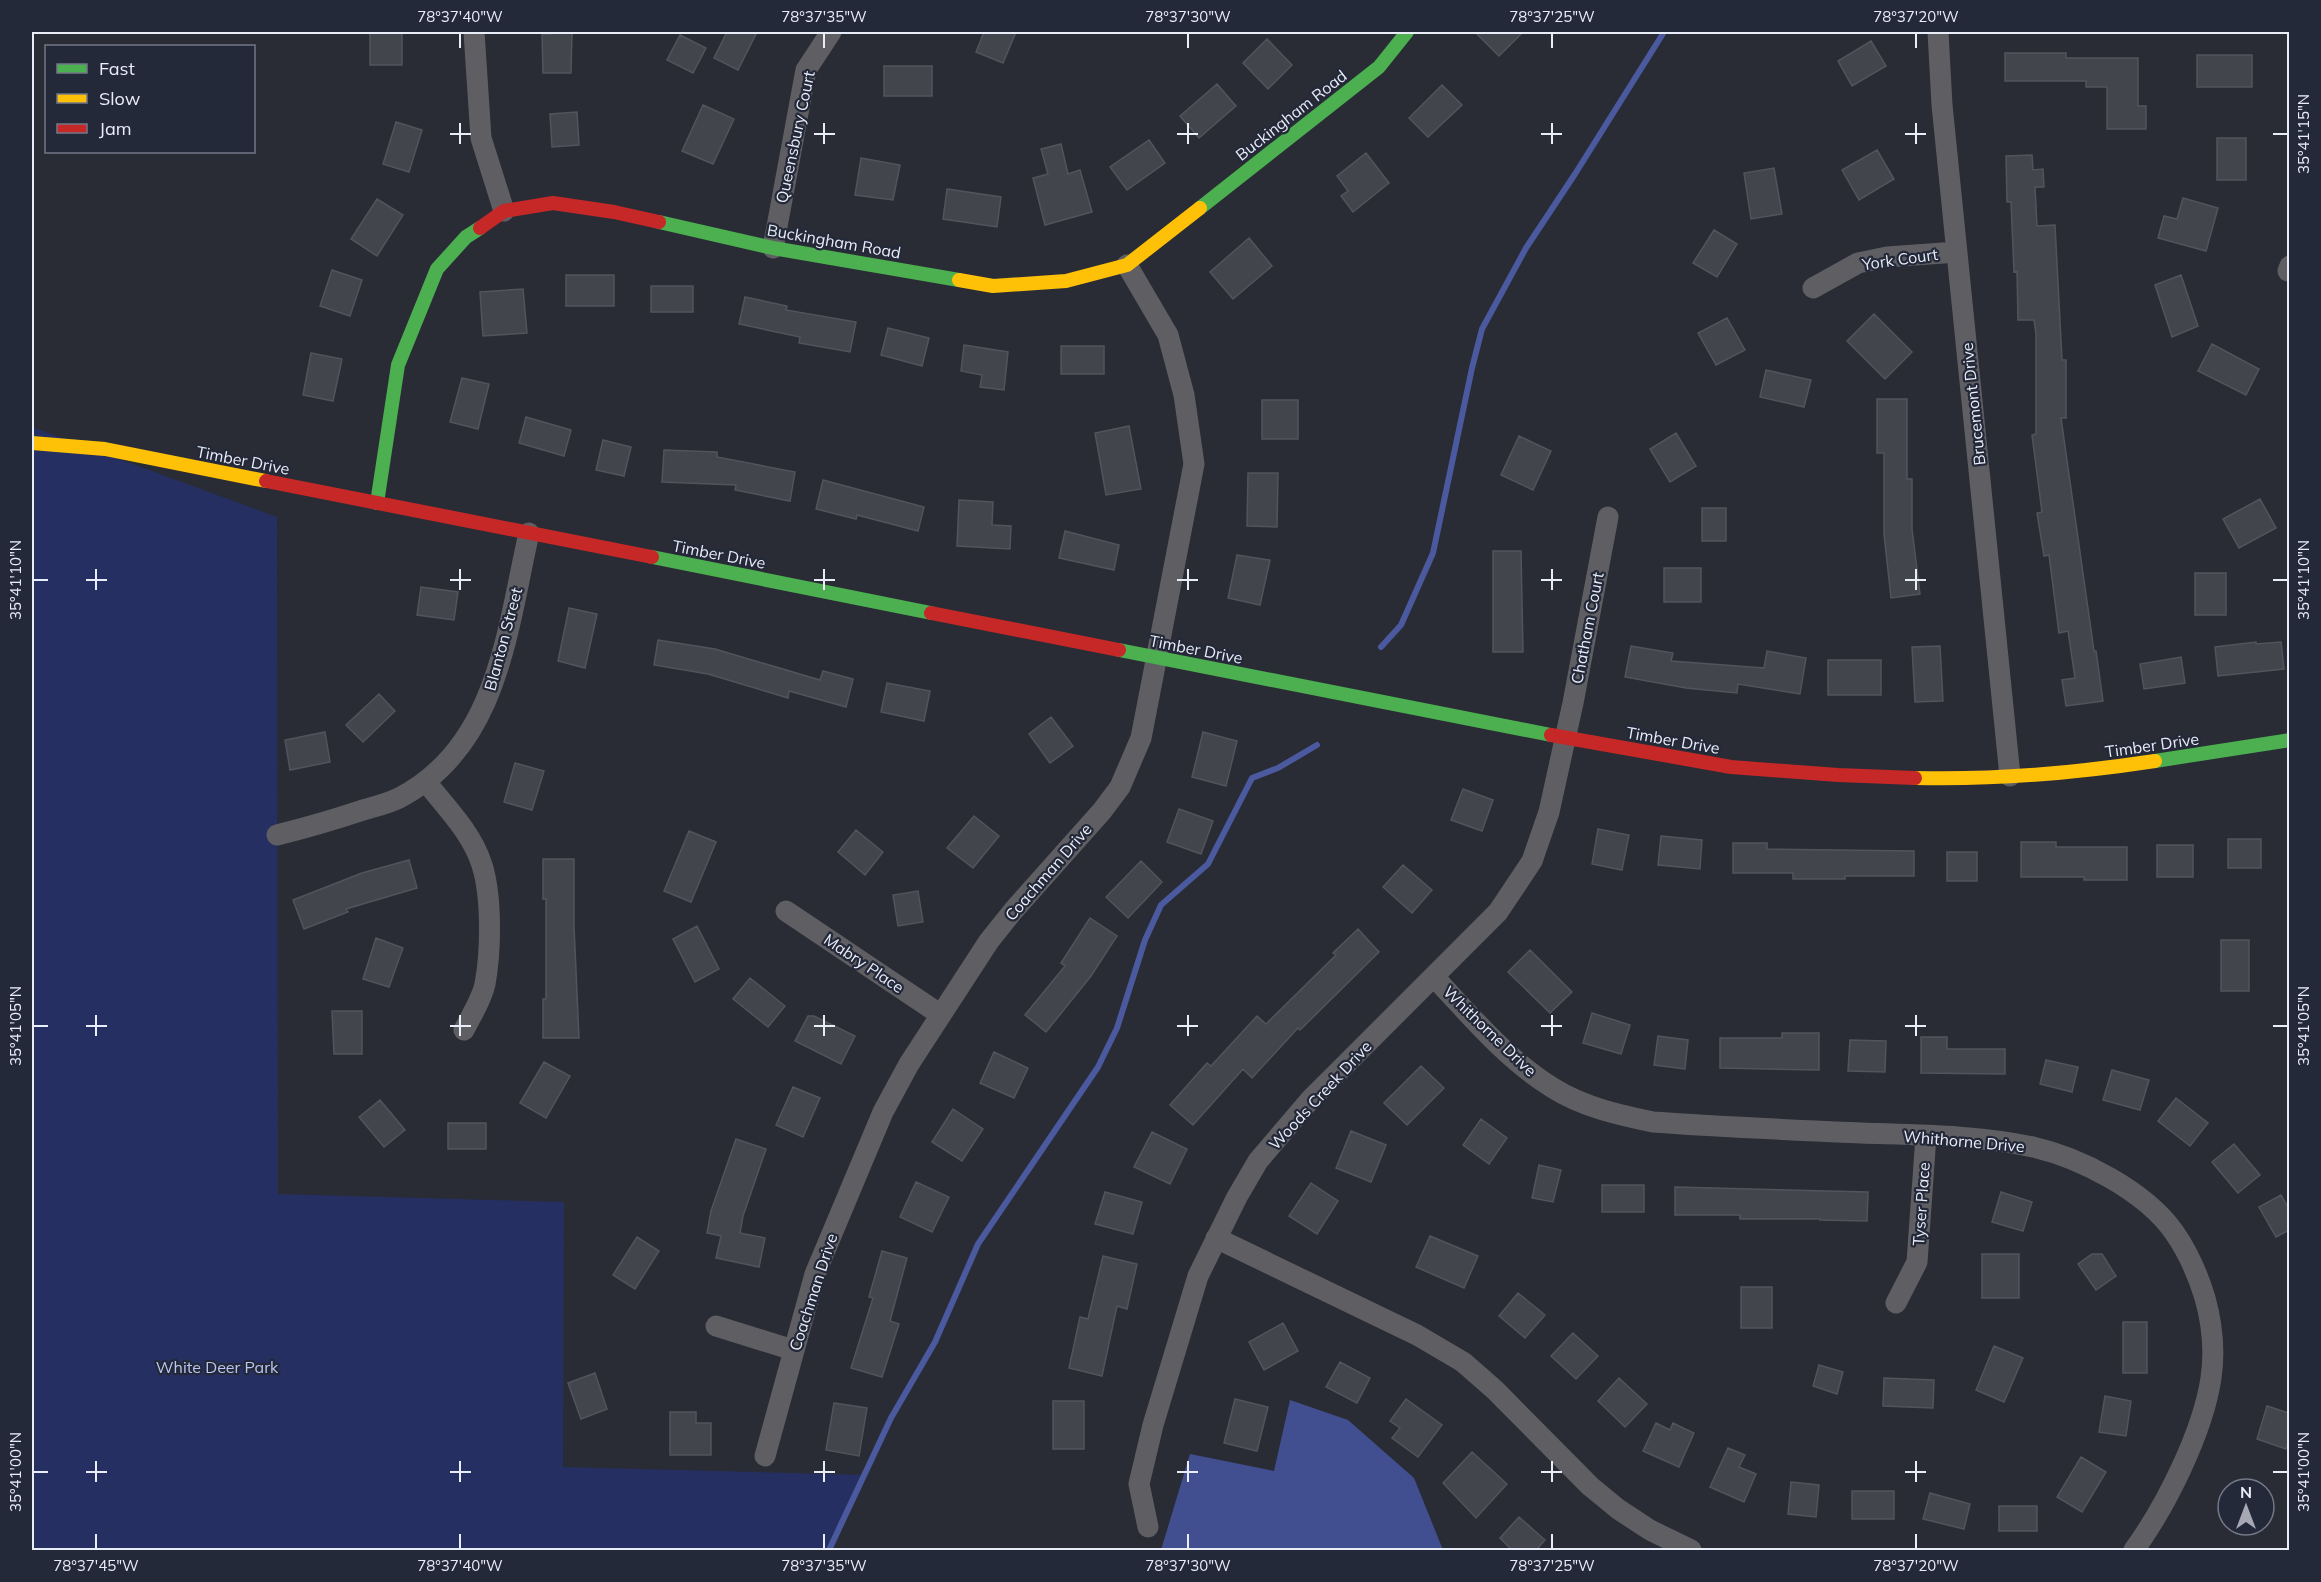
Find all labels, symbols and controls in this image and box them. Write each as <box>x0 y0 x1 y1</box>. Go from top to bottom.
text: 78°37'40"W <box>417 7 503 26</box>
text: 78°37'35"W <box>781 7 867 26</box>
text: 78°37'30"W <box>1145 7 1231 26</box>
text: 78°37'25"W <box>1509 7 1595 26</box>
text: 78°37'20"W <box>1873 7 1959 26</box>
legend <box>45 45 255 153</box>
text: Fast <box>99 57 135 80</box>
street label: Buckingham Road <box>1231 65 1351 165</box>
street label: Queensbury Court <box>771 69 819 205</box>
text: Slow <box>99 87 141 110</box>
text: 35°41'15"N <box>2294 94 2313 174</box>
text: Jam <box>99 117 132 140</box>
street label: Buckingham Road <box>766 219 902 263</box>
street label: York Court <box>1860 244 1940 274</box>
street label: Brucemont Drive <box>1957 342 1989 466</box>
street label: Timber Drive <box>195 441 291 479</box>
street label: Timber Drive <box>671 535 767 573</box>
text: 35°41'10"N <box>6 540 25 620</box>
text: 35°41'10"N <box>2294 540 2313 620</box>
street label: Chatham Court <box>1566 570 1608 686</box>
street label: Blanton Street <box>480 585 526 693</box>
street label: Timber Drive <box>1148 630 1244 668</box>
street label: Timber Drive <box>1625 722 1721 758</box>
street label: Timber Drive <box>2104 729 2200 761</box>
street label: Coachman Drive <box>1000 819 1096 925</box>
street label: Mabry Place <box>820 929 908 997</box>
street label: Whithorne Drive <box>1439 981 1541 1081</box>
text: 35°41'05"N <box>6 986 25 1066</box>
text: 35°41'05"N <box>2294 986 2313 1066</box>
street label: Woods Creek Drive <box>1264 1036 1376 1154</box>
street label: Whithorne Drive <box>1902 1126 2026 1156</box>
street label: Tyser Place <box>1908 1161 1934 1247</box>
street label: Coachman Drive <box>785 1231 841 1353</box>
park label: White Deer Park <box>156 1357 279 1377</box>
text: 35°41'00"N <box>6 1432 25 1512</box>
text: 35°41'00"N <box>2294 1432 2313 1512</box>
north arrow <box>2216 1477 2276 1537</box>
text: N <box>2240 1482 2252 1502</box>
text: 78°37'45"W <box>53 1556 139 1575</box>
text: 78°37'40"W <box>417 1556 503 1575</box>
text: 78°37'35"W <box>781 1556 867 1575</box>
text: 78°37'30"W <box>1145 1556 1231 1575</box>
text: 78°37'25"W <box>1509 1556 1595 1575</box>
text: 78°37'20"W <box>1873 1556 1959 1575</box>

